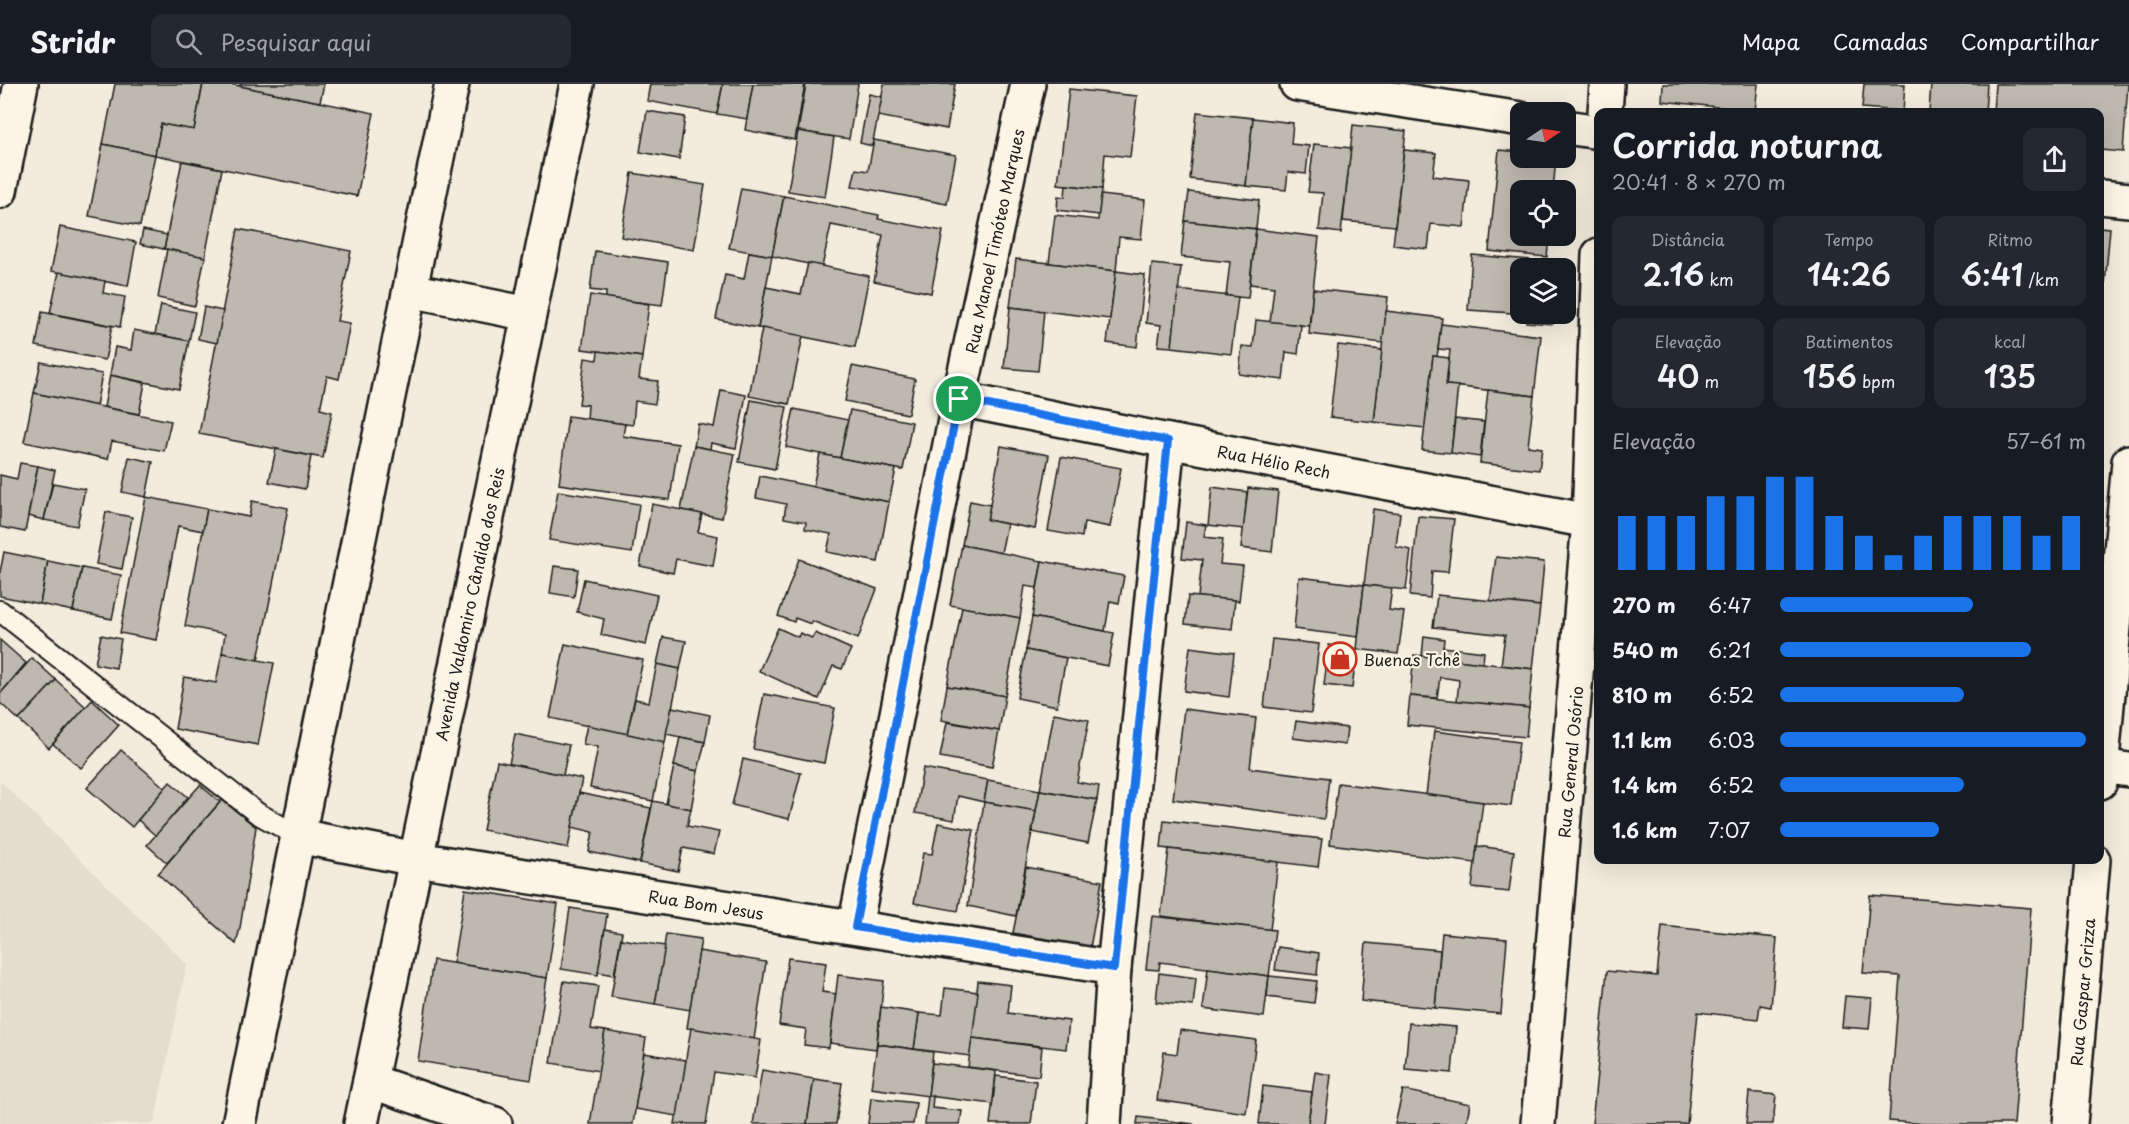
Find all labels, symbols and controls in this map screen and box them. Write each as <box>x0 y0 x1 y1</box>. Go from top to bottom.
search box <box>151 14 571 68</box>
text: Stridr <box>30 20 115 63</box>
icon: search <box>172 25 205 58</box>
text: Pesquisar aqui <box>220 25 371 58</box>
text: Mapa <box>1742 25 1800 57</box>
text: Camadas <box>1833 25 1928 57</box>
text: Compartilhar <box>1961 25 2099 57</box>
north arrow <box>1510 102 1576 168</box>
map controls <box>1510 102 1576 324</box>
text: Corrida noturna <box>1612 119 1882 169</box>
street label: Rua Manoel Timóteo Marques <box>958 126 1030 356</box>
button: share <box>2023 128 2086 191</box>
text: 20:41 · 8 × 270 m <box>1612 167 1786 197</box>
button: locate <box>1510 180 1576 246</box>
text: Distância <box>1651 227 1725 251</box>
text: Tempo <box>1825 227 1873 251</box>
text: Ritmo <box>1987 227 2033 251</box>
text: 2.16 <box>1642 251 1704 296</box>
text: 14:26 <box>1807 251 1891 296</box>
text: 6:41 <box>1961 251 2023 296</box>
button: layers <box>1510 258 1576 324</box>
text: km <box>1704 267 1734 291</box>
text: /km <box>2023 267 2059 291</box>
text: Elevação <box>1655 329 1721 353</box>
text: Batimentos <box>1805 329 1893 353</box>
text: kcal <box>1994 329 2026 353</box>
text: 40 <box>1657 353 1699 398</box>
text: 156 <box>1803 353 1857 398</box>
text: 135 <box>1984 353 2036 398</box>
text: m <box>1699 369 1719 393</box>
text: bpm <box>1857 369 1895 393</box>
pin <box>933 373 984 424</box>
icon: arrive <box>942 382 975 415</box>
text: Elevação <box>1612 426 1696 456</box>
text: 57–61 m <box>2006 426 2086 456</box>
street label: Rua Hélio Rech <box>1215 438 1333 484</box>
street label: Avenida Valdomiro Cândido dos Reis <box>428 465 510 743</box>
text: 270 m <box>1612 590 1676 620</box>
text: 6:47 <box>1708 590 1751 620</box>
text: 540 m <box>1612 635 1678 665</box>
text: 6:21 <box>1708 635 1751 665</box>
shop icon: Buenas Tchê <box>1322 641 1358 677</box>
place label: Buenas Tchê <box>1363 647 1460 671</box>
text: 810 m <box>1612 680 1672 710</box>
text: 6:52 <box>1708 680 1754 710</box>
street label: Rua General Osório <box>1551 685 1589 839</box>
text: 1.1 km <box>1612 725 1672 755</box>
text: 6:03 <box>1708 725 1755 755</box>
text: 1.4 km <box>1612 770 1678 800</box>
text: 6:52 <box>1708 770 1754 800</box>
text: 1.6 km <box>1612 815 1677 845</box>
text: 7:07 <box>1708 815 1750 845</box>
street label: Rua Bom Jesus <box>647 883 765 925</box>
street label: Rua Gaspar Grizza <box>2064 916 2100 1067</box>

